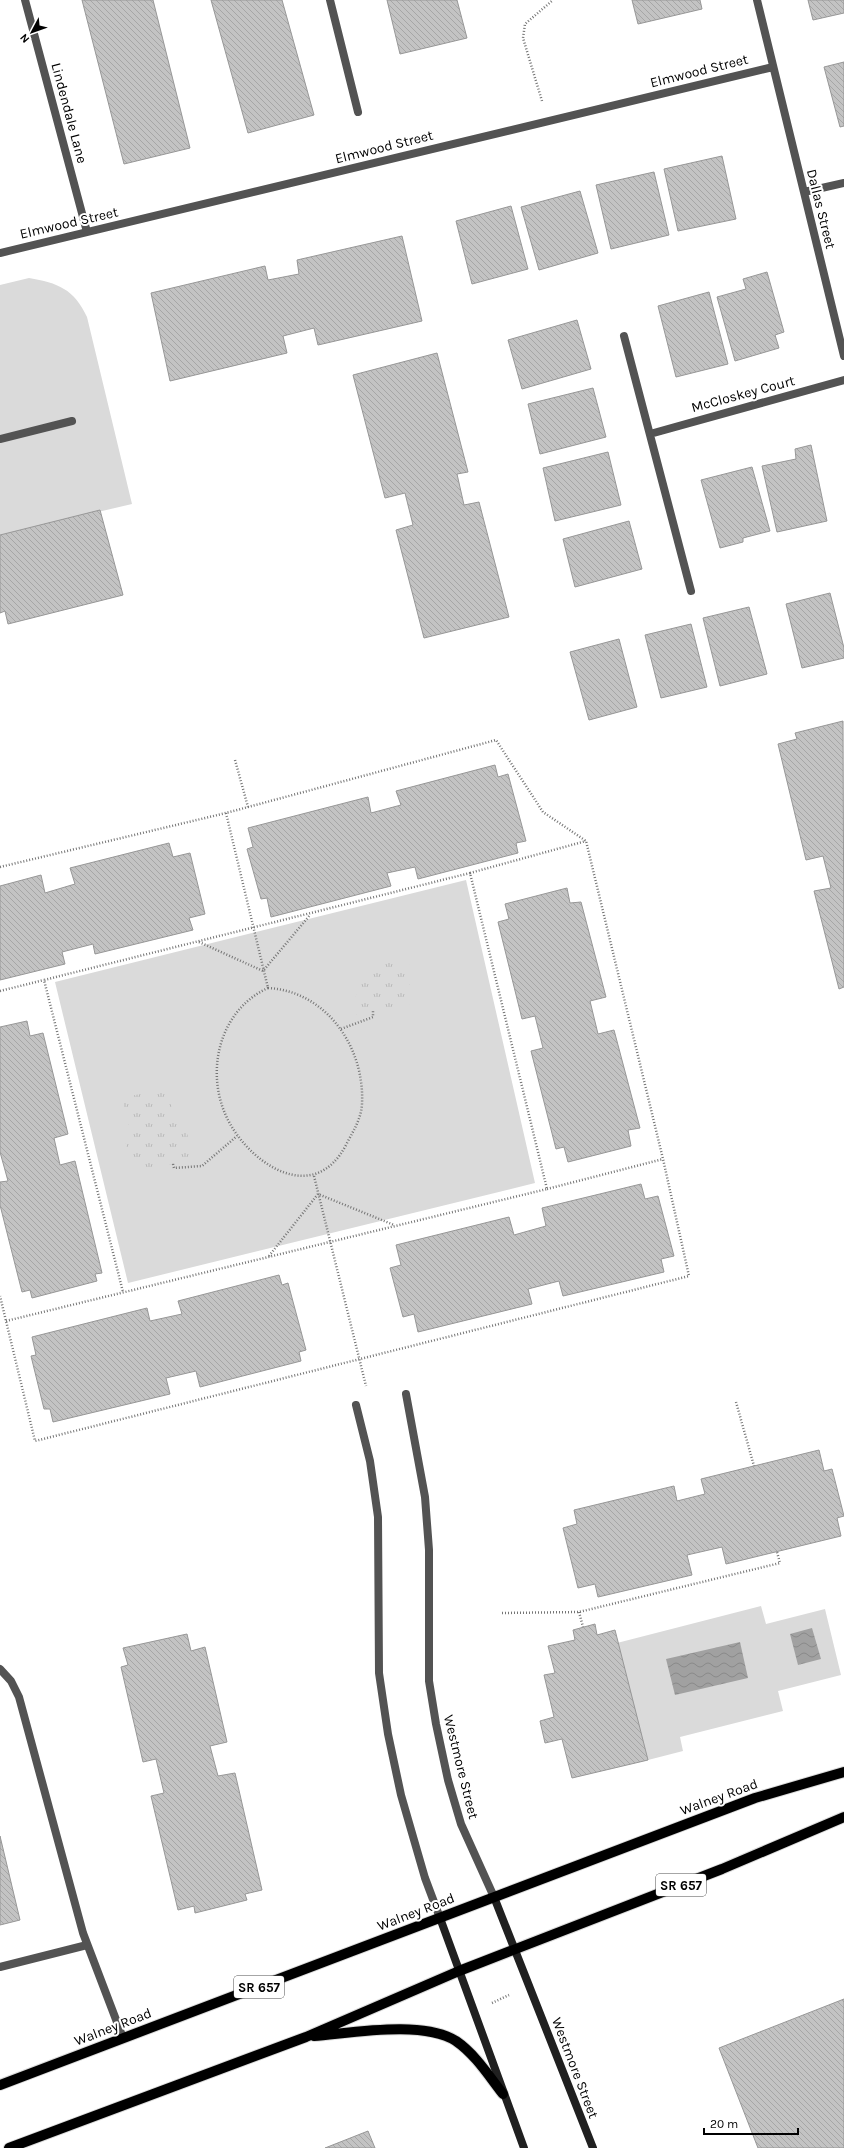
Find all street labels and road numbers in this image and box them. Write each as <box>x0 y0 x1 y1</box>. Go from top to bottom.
street label: Elmwood Street <box>648 51 750 91</box>
street label: Lindendale Lane <box>47 61 91 165</box>
street label: Elmwood Street <box>333 127 435 167</box>
street label: Dallas Street <box>803 167 839 251</box>
street label: Elmwood Street <box>18 203 120 243</box>
street label: McCloskey Court <box>689 372 797 416</box>
street label: Westmore Street <box>440 1713 482 1821</box>
street label: Walney Road <box>678 1775 760 1819</box>
road number: SR 657 <box>656 1874 706 1896</box>
street label: Walney Road <box>375 1889 457 1935</box>
road number: SR 657 <box>234 1976 284 1998</box>
street label: Walney Road <box>72 2004 154 2050</box>
street label: Westmore Street <box>548 2015 602 2121</box>

